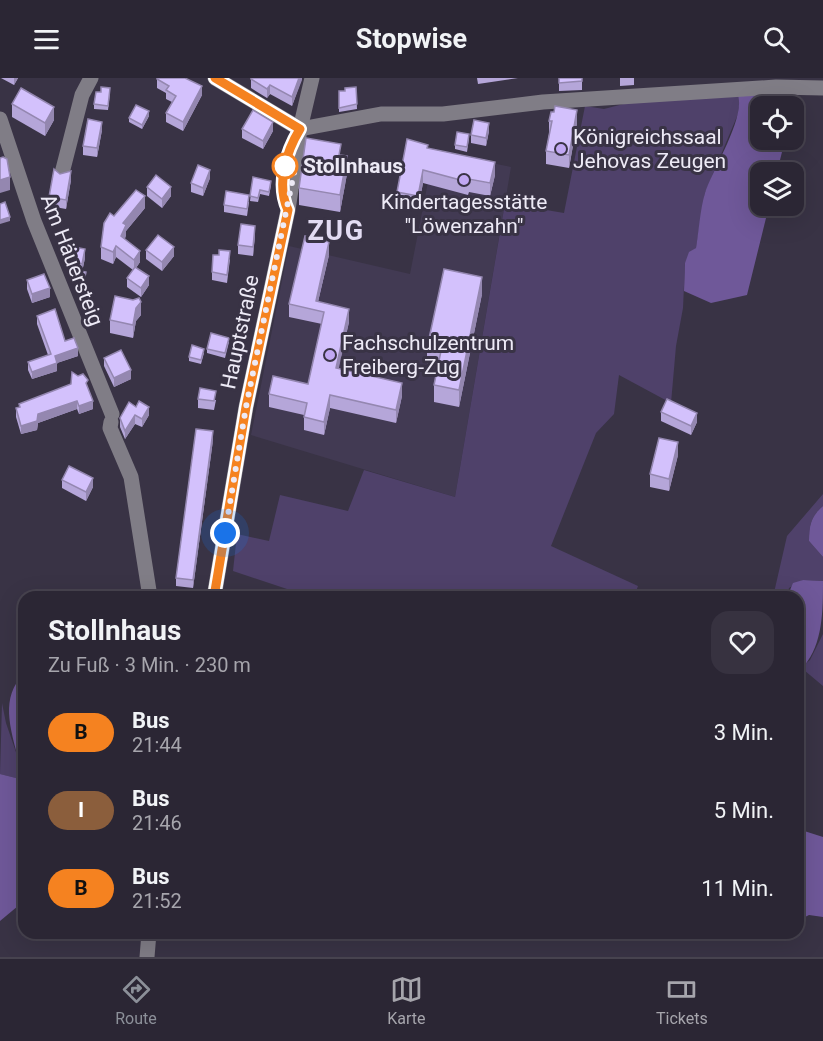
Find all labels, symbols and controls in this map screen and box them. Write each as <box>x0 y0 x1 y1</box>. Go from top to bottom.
icon: menu <box>30 23 63 56</box>
text: Stopwise <box>356 23 467 55</box>
icon: search <box>760 23 793 56</box>
map controls <box>750 96 804 216</box>
button: locate <box>750 96 804 150</box>
place label: Königreichssaal Jehovas Zeugen <box>573 125 726 173</box>
marker: Königreichssaal Jehovas Zeugen <box>554 142 568 156</box>
marker: Stollnhaus <box>272 153 298 179</box>
place label: Stollnhaus <box>303 154 403 178</box>
button: layers <box>750 162 804 216</box>
marker: Kindertagesstätte "Löwenzahn" <box>457 173 471 187</box>
place label: Kindertagesstätte "Löwenzahn" <box>381 190 547 238</box>
street label: Am Häuersteig <box>36 191 108 329</box>
district label: ZUG <box>307 215 365 247</box>
street label: Hauptstraße <box>216 273 264 391</box>
place label: Fachschulzentrum Freiberg-Zug <box>342 331 514 379</box>
marker: Fachschulzentrum Freiberg-Zug <box>323 348 337 362</box>
your location <box>210 518 240 548</box>
button: heart <box>711 611 774 674</box>
text: Stollnhaus <box>48 614 181 647</box>
text: Zu Fuß · 3 Min. · 230 m <box>48 653 251 677</box>
text: Bus <box>132 708 170 733</box>
text: B <box>74 720 88 744</box>
text: 3 Min. <box>714 720 774 745</box>
text: 21:44 <box>132 733 182 757</box>
text: Bus <box>132 786 170 811</box>
text: I <box>78 798 84 822</box>
text: 5 Min. <box>714 798 774 823</box>
text: 21:46 <box>132 811 182 835</box>
text: Bus <box>132 864 170 889</box>
text: B <box>74 876 88 900</box>
text: 11 Min. <box>701 876 774 901</box>
text: 21:52 <box>132 889 182 913</box>
tab: Route <box>115 973 157 1028</box>
tab: Karte <box>387 973 426 1028</box>
tab: Tickets <box>656 973 708 1028</box>

